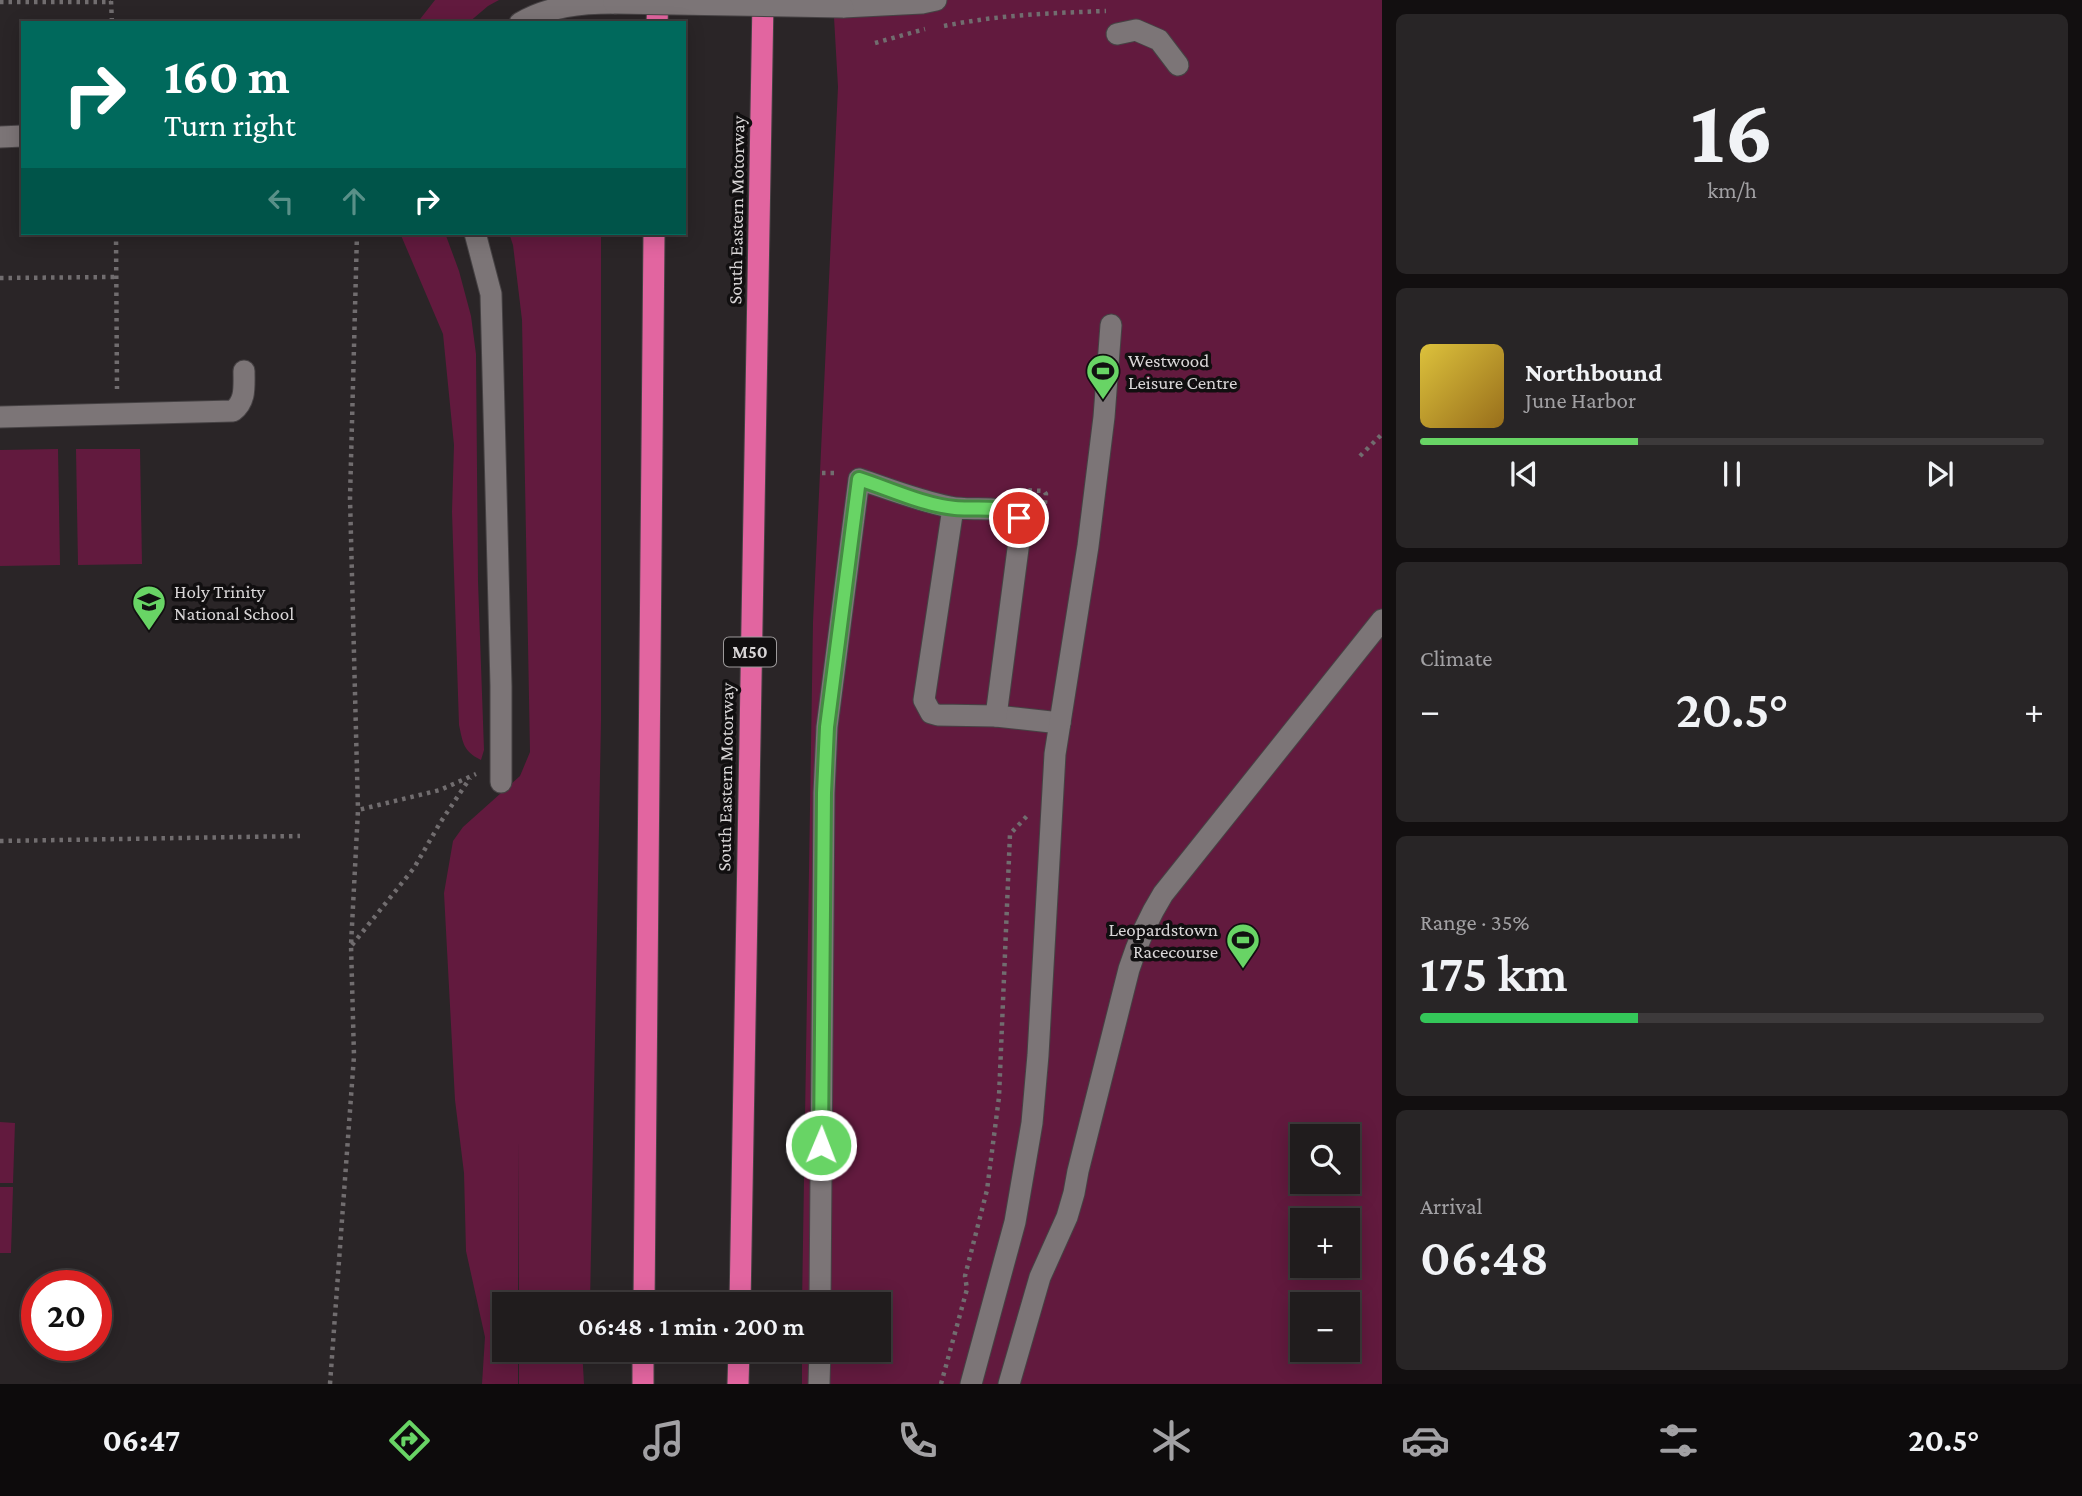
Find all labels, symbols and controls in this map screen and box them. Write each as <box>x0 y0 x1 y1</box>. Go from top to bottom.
icon: right <box>49 49 140 140</box>
text: 160 m <box>164 49 290 104</box>
text: 16 <box>1690 80 1774 182</box>
text: Turn right <box>164 107 296 143</box>
street label: South Eastern Motorway <box>724 115 749 305</box>
text: km/h <box>1707 177 1757 203</box>
icon: left <box>262 182 300 220</box>
icon: ahead <box>335 182 373 220</box>
icon: right <box>408 182 446 220</box>
place label: Westwood Leisure Centre <box>1128 350 1237 393</box>
sports icon: Westwood Leisure Centre <box>1084 352 1122 401</box>
text: Northbound <box>1525 358 1662 387</box>
text: June Harbor <box>1525 387 1636 413</box>
icon: previous <box>1505 455 1543 493</box>
icon: pause <box>1713 455 1751 493</box>
icon: next <box>1921 455 1959 493</box>
pin <box>989 488 1049 548</box>
icon: arrive <box>1000 499 1038 537</box>
place label: Holy Trinity National School <box>174 581 294 624</box>
school or university icon: Holy Trinity National School <box>130 583 168 632</box>
road number: M50 <box>724 638 776 666</box>
text: Climate <box>1420 645 1492 671</box>
text: 20.5° <box>1676 680 1788 738</box>
street label: South Eastern Motorway <box>713 682 738 872</box>
text: − <box>1420 689 1440 731</box>
text: + <box>2024 689 2044 731</box>
text: Range · 35% <box>1420 909 1529 935</box>
place label: Leopardstown Racecourse <box>1108 919 1218 962</box>
sports icon: Leopardstown Racecourse <box>1224 921 1262 970</box>
text: 175 km <box>1420 944 1568 1002</box>
position arrow <box>784 1108 858 1182</box>
map controls <box>1290 1124 1360 1362</box>
button: search <box>1290 1124 1360 1194</box>
text: Arrival <box>1420 1193 1483 1219</box>
button: + <box>1290 1208 1360 1278</box>
text: 06:48 <box>1420 1228 1549 1286</box>
speed limit sign: 20 <box>21 1270 112 1361</box>
button: − <box>1290 1292 1360 1362</box>
text: 06:48 · 1 min · 200 m <box>578 1312 805 1341</box>
icon: directions <box>385 1416 434 1465</box>
icon: music <box>639 1416 688 1465</box>
icon: phone <box>893 1416 942 1465</box>
icon: climate <box>1147 1416 1196 1465</box>
icon: car <box>1401 1416 1450 1465</box>
icon: filters <box>1654 1416 1703 1465</box>
text: 06:47 <box>102 1422 180 1458</box>
text: 20.5° <box>1908 1422 1980 1458</box>

